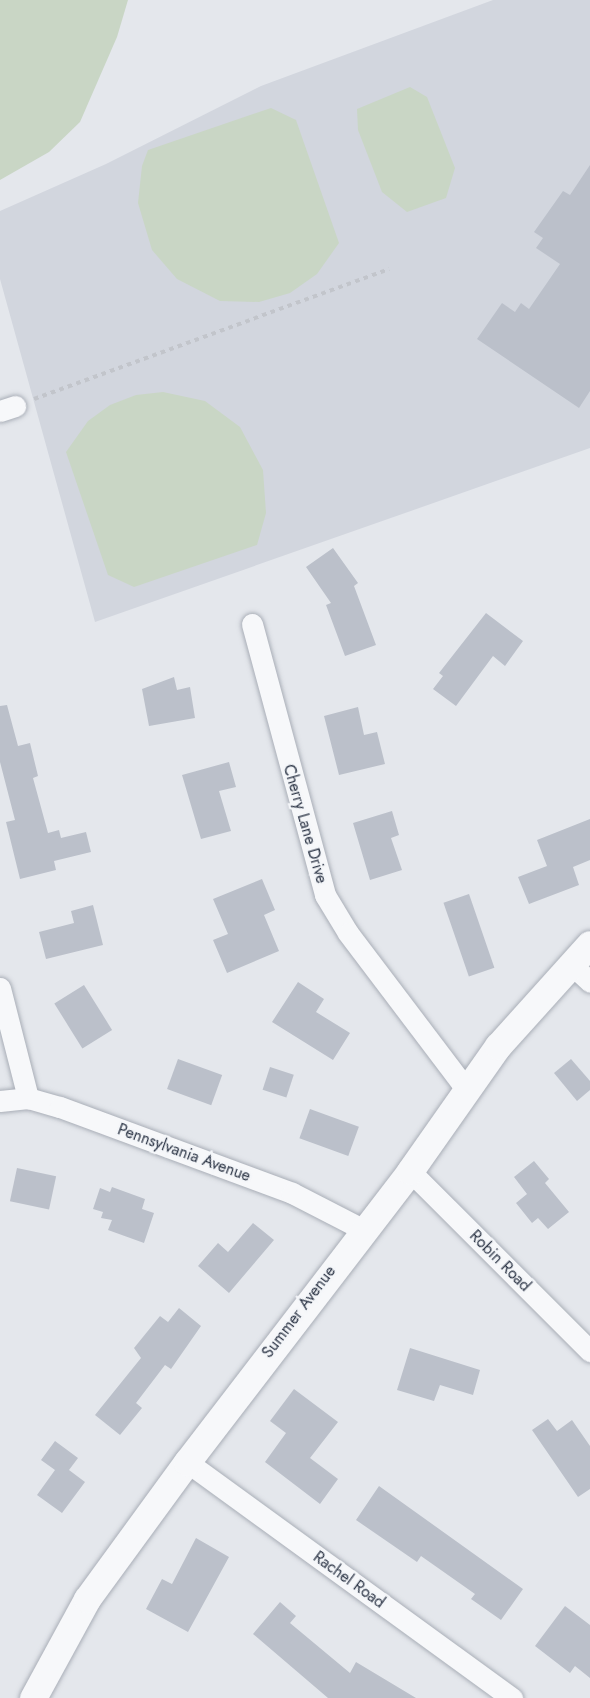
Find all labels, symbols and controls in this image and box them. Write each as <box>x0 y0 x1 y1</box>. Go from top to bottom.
street label: Cherry Lane Drive <box>279 762 331 886</box>
street label: Pennsylvania Avenue <box>115 1120 253 1186</box>
street label: Robin Road <box>465 1226 535 1296</box>
street label: Summer Avenue <box>258 1262 340 1362</box>
street label: Rachel Road <box>309 1548 389 1612</box>

